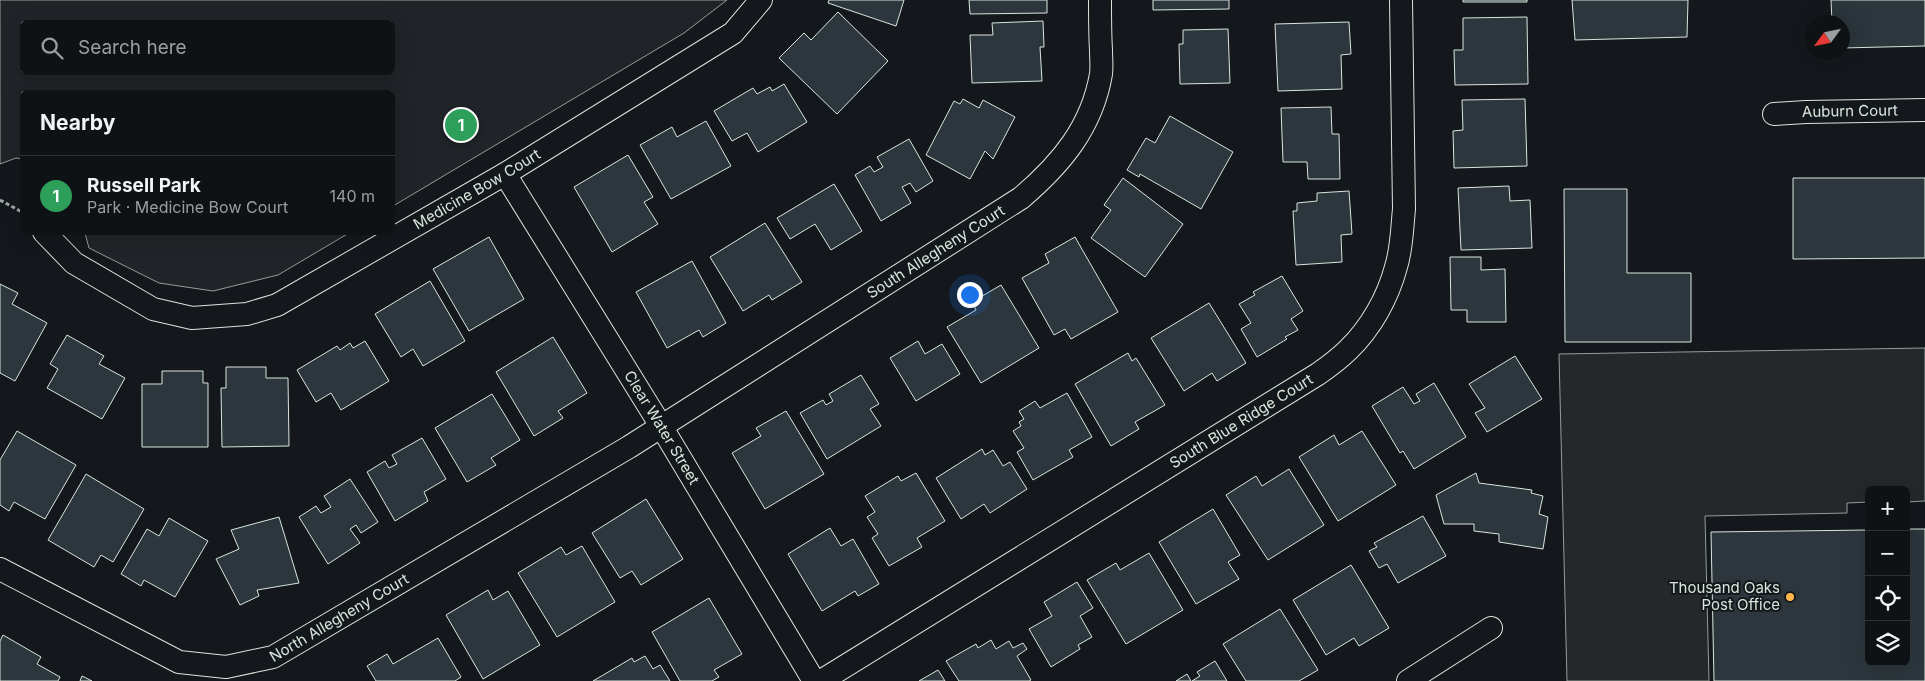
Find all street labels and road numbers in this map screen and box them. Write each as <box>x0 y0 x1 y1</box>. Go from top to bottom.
street label: Auburn Court <box>1802 100 1898 121</box>
street label: Medicine Bow Court <box>410 144 544 234</box>
street label: South Allegheny Court <box>863 201 1008 302</box>
street label: Clear Water Street <box>620 367 704 488</box>
street label: South Blue Ridge Court <box>1166 369 1316 472</box>
street label: North Allegheny Court <box>266 569 412 666</box>

